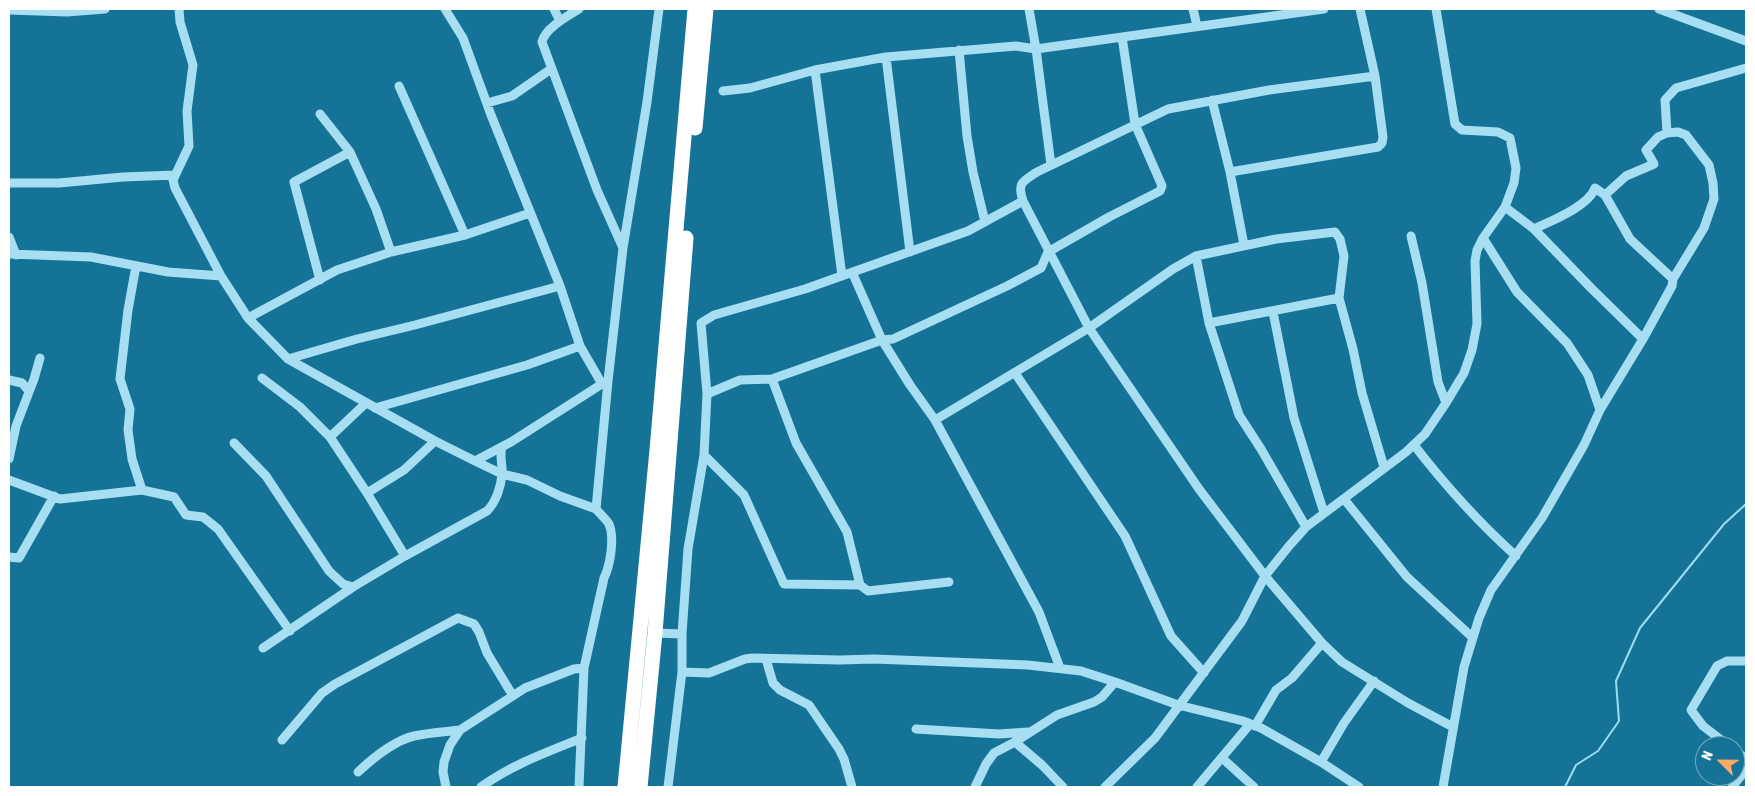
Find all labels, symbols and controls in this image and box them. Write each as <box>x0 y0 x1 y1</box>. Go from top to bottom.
north arrow <box>1695 736 1745 786</box>
text: N <box>1698 749 1716 762</box>

